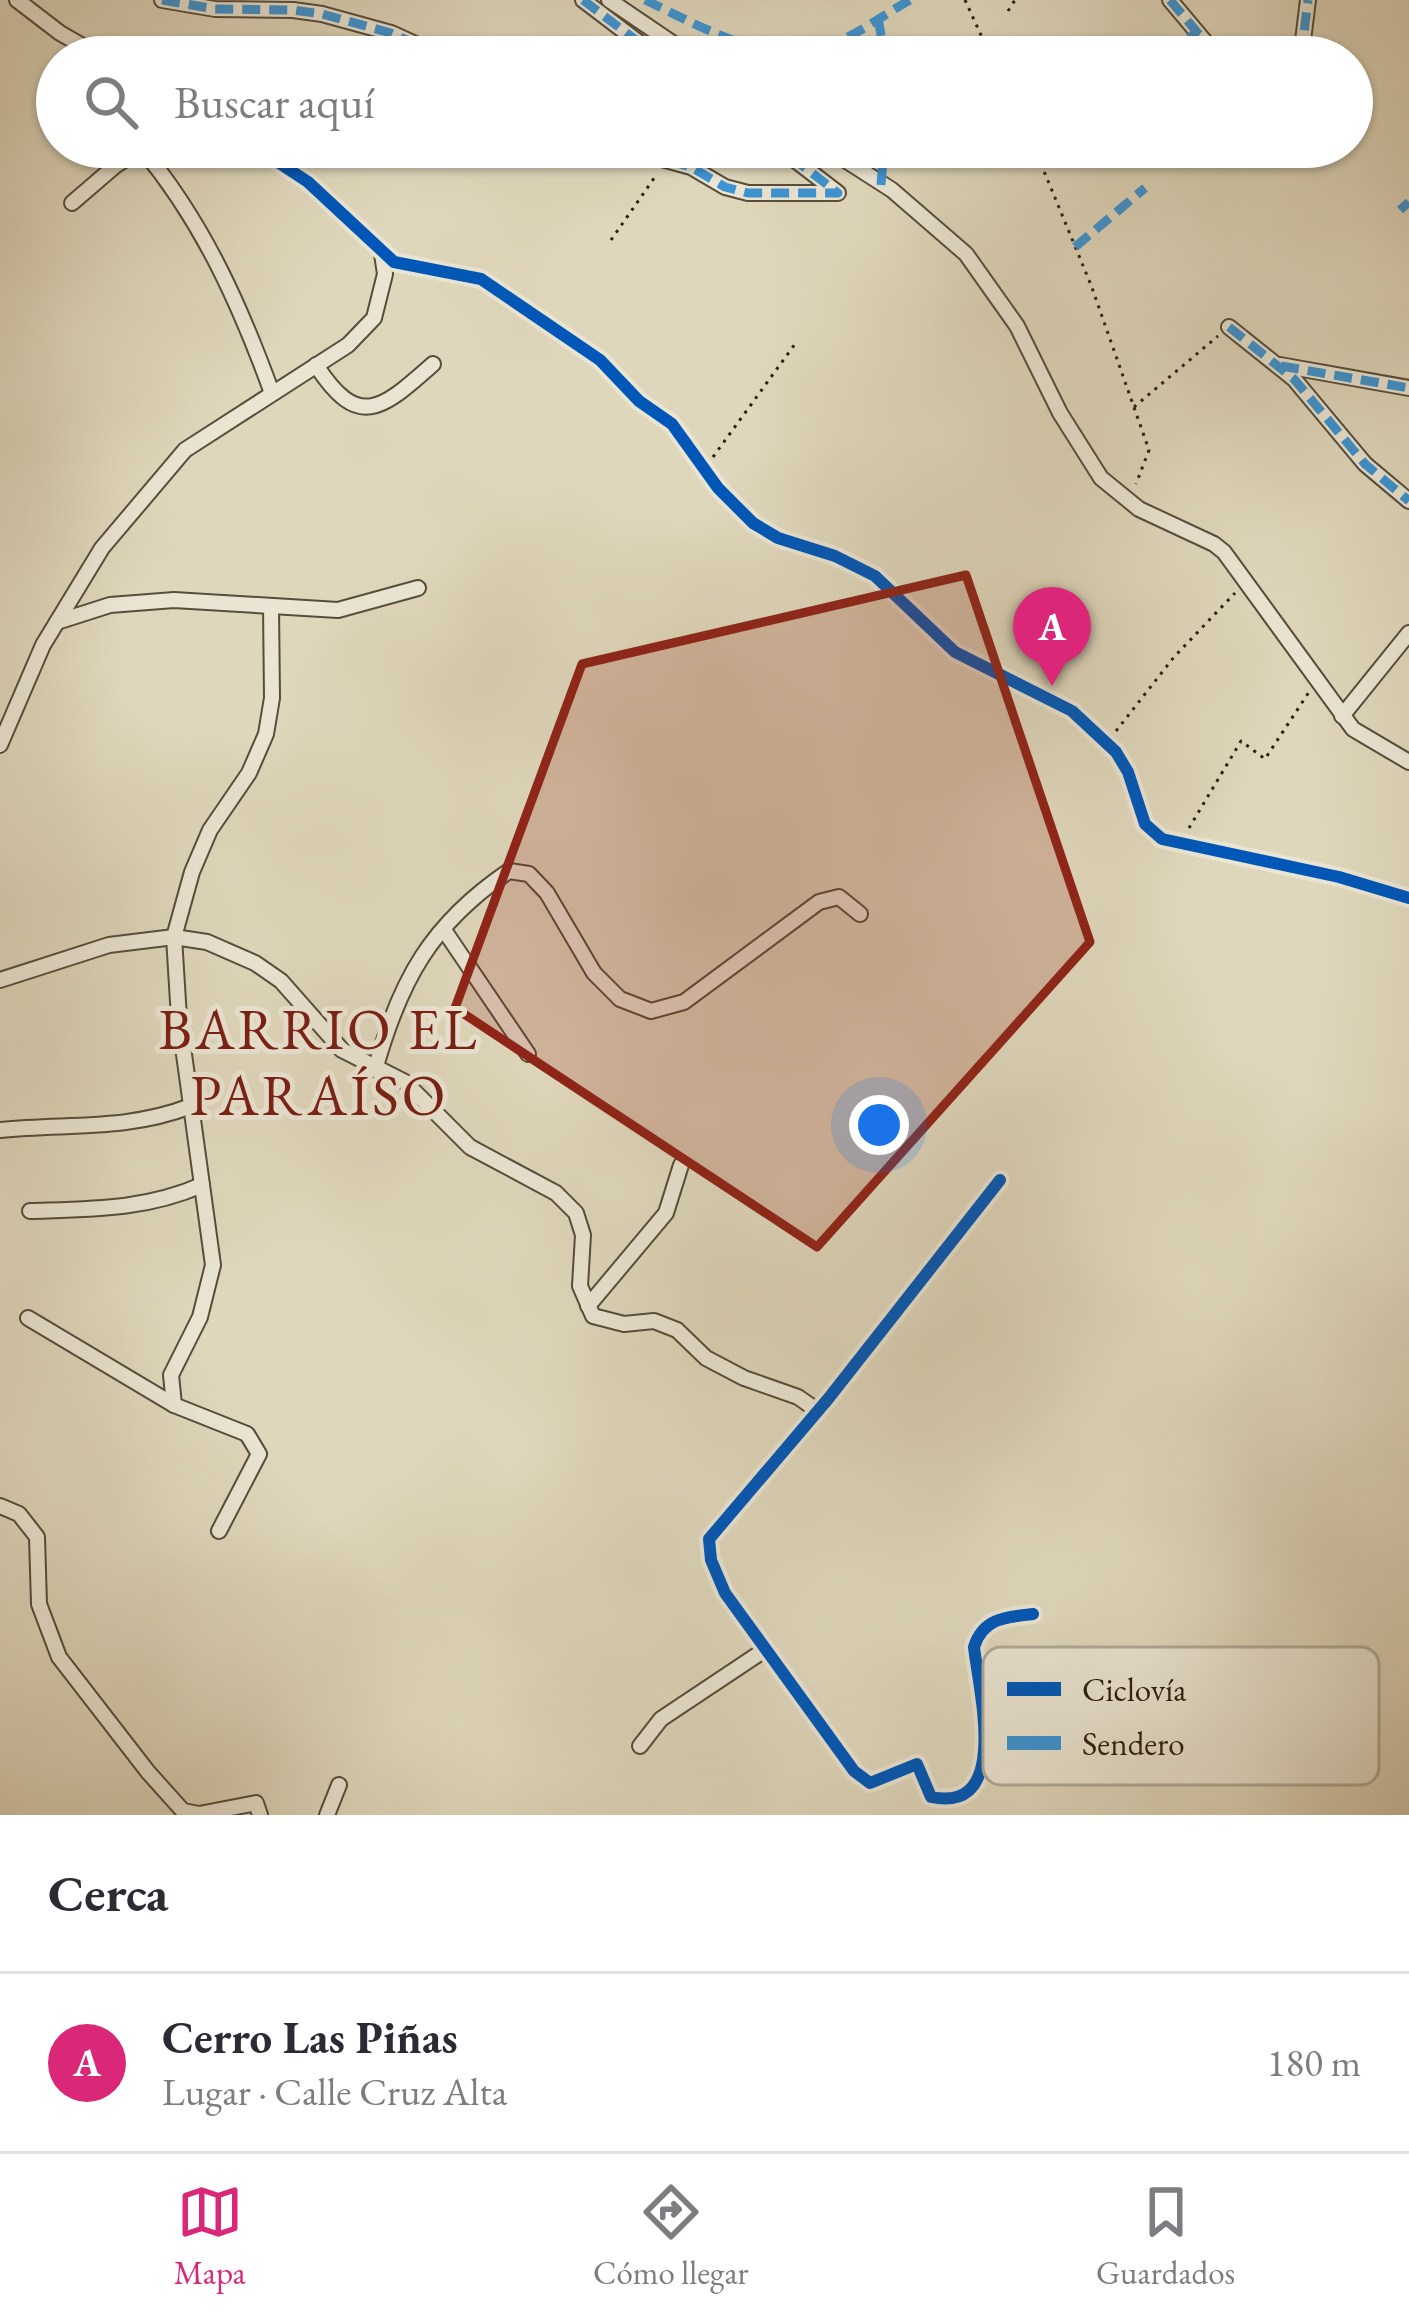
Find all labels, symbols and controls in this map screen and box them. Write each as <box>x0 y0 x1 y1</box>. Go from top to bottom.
search box <box>36 36 1373 168</box>
icon: search <box>78 69 144 135</box>
text: Buscar aquí <box>174 73 374 131</box>
pin: A <box>1013 587 1091 686</box>
district label: BARRIO EL PARAÍSO <box>159 992 479 1132</box>
your location <box>849 1095 909 1155</box>
legend <box>983 1647 1379 1785</box>
text: Ciclovía <box>1082 1668 1187 1711</box>
text: Sendero <box>1082 1722 1185 1765</box>
text: Cerca <box>48 1860 168 1926</box>
text: Cerro Las Piñas <box>162 2008 458 2066</box>
text: A <box>73 2037 101 2088</box>
text: 180 m <box>1267 2037 1361 2088</box>
text: Lugar · Calle Cruz Alta <box>162 2066 507 2117</box>
tab: Mapa <box>174 2179 246 2294</box>
tab: Cómo llegar <box>593 2179 749 2294</box>
tab: Guardados <box>1096 2179 1235 2294</box>

